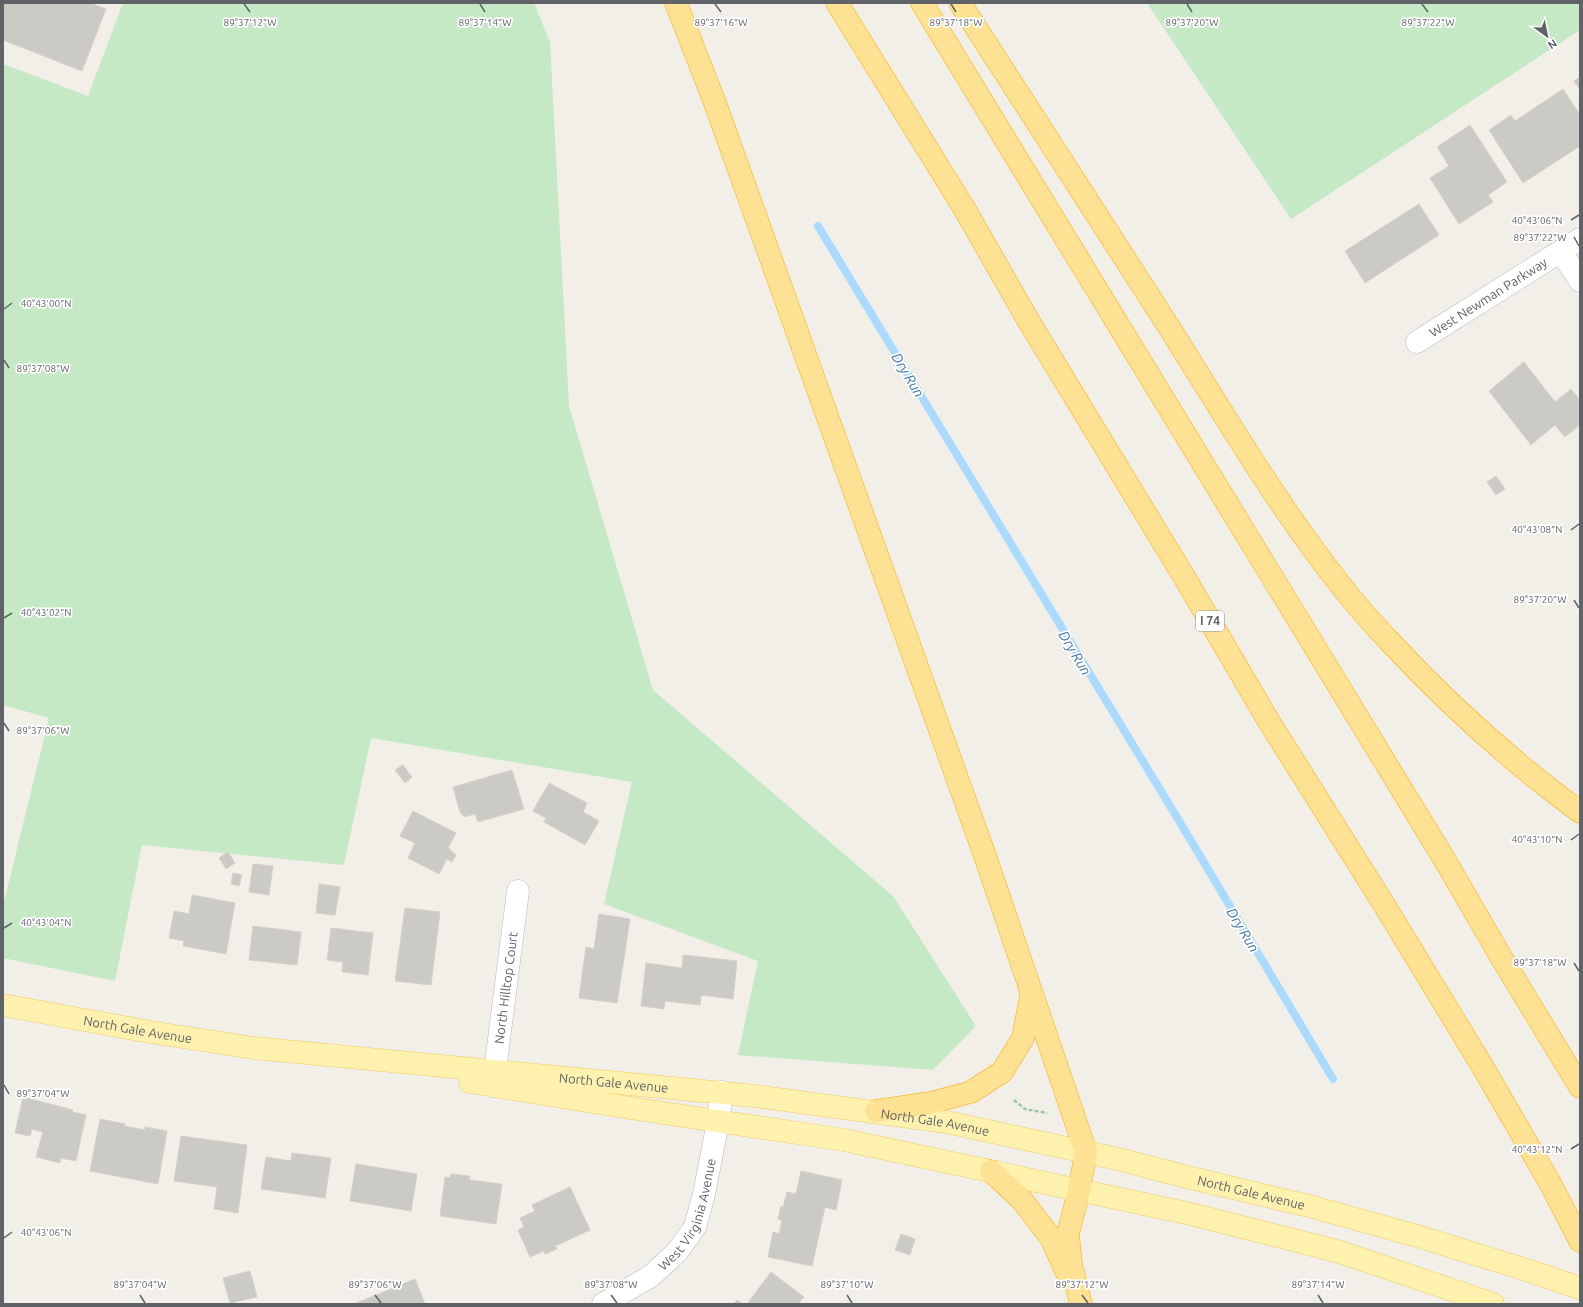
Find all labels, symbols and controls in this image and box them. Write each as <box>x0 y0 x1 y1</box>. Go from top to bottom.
north arrow <box>1527 16 1567 56</box>
text: 89°37'12"W <box>224 17 276 28</box>
text: 89°37'14"W <box>459 17 511 28</box>
text: 89°37'16"W <box>695 17 747 28</box>
text: 89°37'18"W <box>930 17 982 28</box>
text: 89°37'20"W <box>1166 17 1218 28</box>
text: 89°37'22"W <box>1402 17 1454 28</box>
text: N <box>1546 37 1559 52</box>
text: 40°43'06"N <box>1512 215 1562 226</box>
text: 89°37'22"W <box>1514 232 1566 243</box>
street label: West Newman Parkway <box>1427 255 1549 340</box>
text: 40°43'00"N <box>21 298 71 309</box>
water label: Dry Run <box>889 350 927 400</box>
text: 89°37'08"W <box>17 363 69 374</box>
text: 40°43'08"N <box>1512 524 1562 535</box>
text: 89°37'20"W <box>1514 594 1566 605</box>
text: 40°43'02"N <box>21 607 71 618</box>
road number: I 74 <box>1196 611 1224 631</box>
water label: Dry Run <box>1056 628 1094 678</box>
text: 89°37'06"W <box>17 725 69 736</box>
text: 40°43'10"N <box>1512 834 1562 845</box>
water label: Dry Run <box>1224 905 1262 955</box>
text: 40°43'04"N <box>21 917 71 928</box>
street label: North Hilltop Court <box>491 931 520 1045</box>
text: 89°37'18"W <box>1514 957 1566 968</box>
street label: North Gale Avenue <box>82 1013 193 1045</box>
street label: North Gale Avenue <box>558 1070 669 1095</box>
text: 89°37'04"W <box>17 1088 69 1099</box>
street label: North Gale Avenue <box>880 1106 991 1138</box>
text: 40°43'12"N <box>1512 1144 1562 1155</box>
street label: West Virginia Avenue <box>655 1157 718 1273</box>
street label: North Gale Avenue <box>1196 1173 1306 1212</box>
text: 40°43'06"N <box>21 1227 71 1238</box>
text: 89°37'04"W <box>114 1279 166 1290</box>
text: 89°37'06"W <box>349 1279 401 1290</box>
text: 89°37'08"W <box>585 1279 637 1290</box>
text: 89°37'10"W <box>821 1279 873 1290</box>
text: 89°37'12"W <box>1056 1279 1108 1290</box>
text: 89°37'14"W <box>1292 1279 1344 1290</box>

